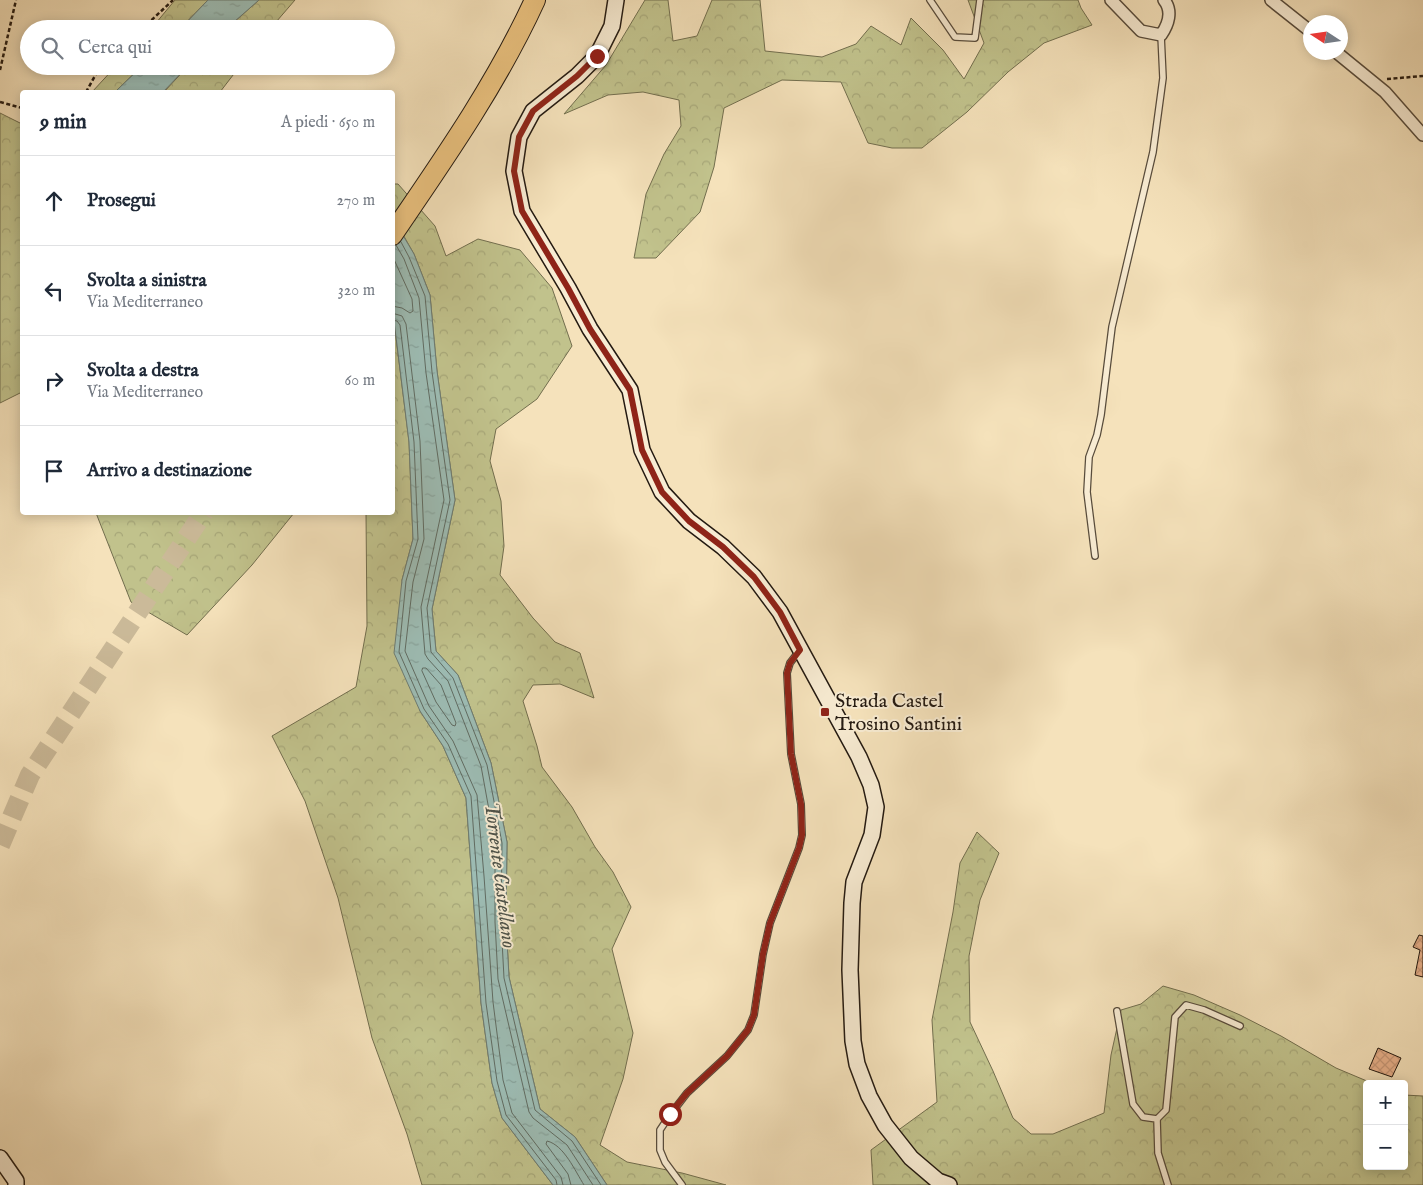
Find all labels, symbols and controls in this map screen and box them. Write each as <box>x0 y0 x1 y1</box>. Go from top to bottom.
north arrow <box>1303 15 1348 60</box>
search box <box>20 20 395 75</box>
icon: search <box>38 34 66 62</box>
text: Cerca qui <box>78 36 152 60</box>
route end <box>586 45 609 68</box>
text: 9 min <box>40 109 87 136</box>
text: A piedi · 650 m <box>281 113 375 133</box>
icon: ahead <box>40 187 68 215</box>
text: Prosegui <box>87 189 156 213</box>
text: 270 m <box>336 191 375 211</box>
text: Svolta a sinistra <box>87 269 207 293</box>
icon: left <box>40 277 68 305</box>
text: 320 m <box>338 281 375 301</box>
text: Via Mediterraneo <box>87 293 203 313</box>
text: Svolta a destra <box>87 359 199 383</box>
icon: right <box>40 367 68 395</box>
text: 60 m <box>345 371 375 391</box>
text: Via Mediterraneo <box>87 383 203 403</box>
icon: arrive <box>40 457 68 485</box>
text: Arrivo a destinazione <box>87 459 252 483</box>
place label: Strada Castel Trosino Santini <box>835 689 962 737</box>
marker: Strada Castel Trosino Santini <box>819 706 831 718</box>
water label: Torrente Castellano <box>477 800 522 950</box>
map controls <box>1363 1080 1408 1170</box>
button: + <box>1363 1080 1408 1125</box>
route start <box>659 1103 682 1126</box>
button: − <box>1363 1125 1408 1170</box>

